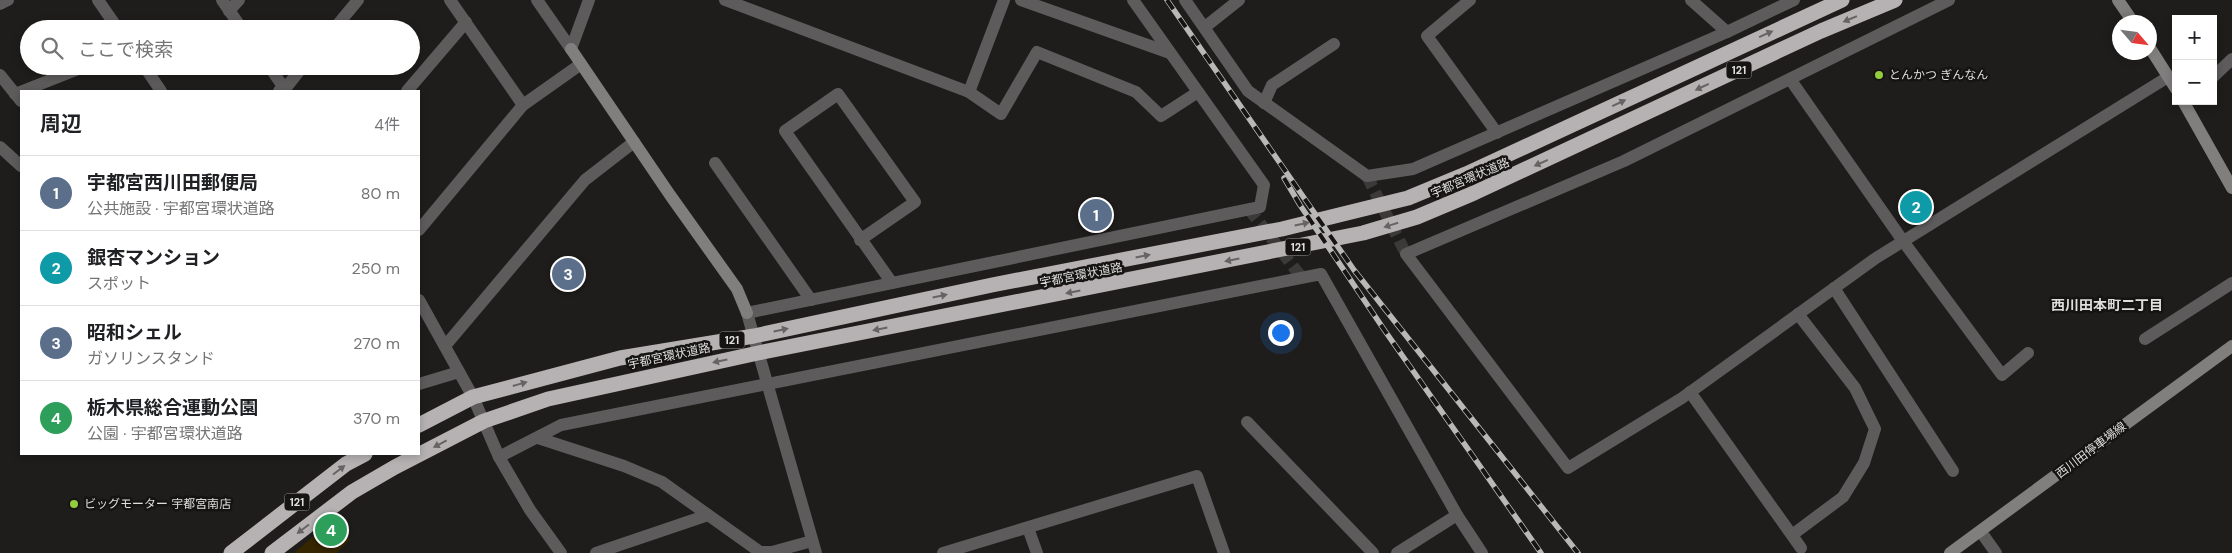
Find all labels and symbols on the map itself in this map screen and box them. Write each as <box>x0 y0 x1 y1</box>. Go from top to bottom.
one-way arrow <box>1842 15 1857 23</box>
north arrow <box>2112 15 2157 60</box>
one-way arrow <box>1759 30 1773 38</box>
road number: 121 <box>1726 62 1752 78</box>
place label: とんかつ ぎんなん <box>1889 67 1988 83</box>
marker: とんかつ ぎんなん <box>1873 69 1885 81</box>
one-way arrow <box>1695 84 1709 92</box>
one-way arrow <box>1611 98 1626 107</box>
street label: 宇都宮環状道路 <box>1428 154 1512 202</box>
one-way arrow <box>1534 159 1548 167</box>
pin: 2 <box>1900 188 1932 226</box>
pin: 1 <box>1080 196 1112 234</box>
one-way arrow <box>1295 220 1310 228</box>
one-way arrow <box>1383 221 1398 229</box>
road number: 121 <box>1286 238 1310 256</box>
one-way arrow <box>1135 251 1151 259</box>
pin: 3 <box>552 255 584 293</box>
one-way arrow <box>1224 257 1240 265</box>
street label: 宇都宮環状道路 <box>1038 259 1124 291</box>
one-way arrow <box>1064 288 1080 296</box>
one-way arrow <box>933 292 949 300</box>
district label: 西川田本町二丁目 <box>2051 296 2163 314</box>
your location <box>1268 320 1294 346</box>
one-way arrow <box>872 325 887 333</box>
one-way arrow <box>774 326 790 334</box>
road number: 121 <box>720 332 744 348</box>
street label: 宇都宮環状道路 <box>626 339 712 373</box>
one-way arrow <box>713 357 728 365</box>
one-way arrow <box>512 380 527 388</box>
street label: 西川田停車場線 <box>2053 418 2129 482</box>
one-way arrow <box>433 440 448 448</box>
one-way arrow <box>332 465 346 475</box>
road number: 121 <box>284 494 310 511</box>
place label: ビッグモーター 宇都宮南店 <box>84 496 231 512</box>
marker: ビッグモーター 宇都宮南店 <box>68 498 80 510</box>
pin: 4 <box>315 511 347 549</box>
one-way arrow <box>296 524 310 534</box>

